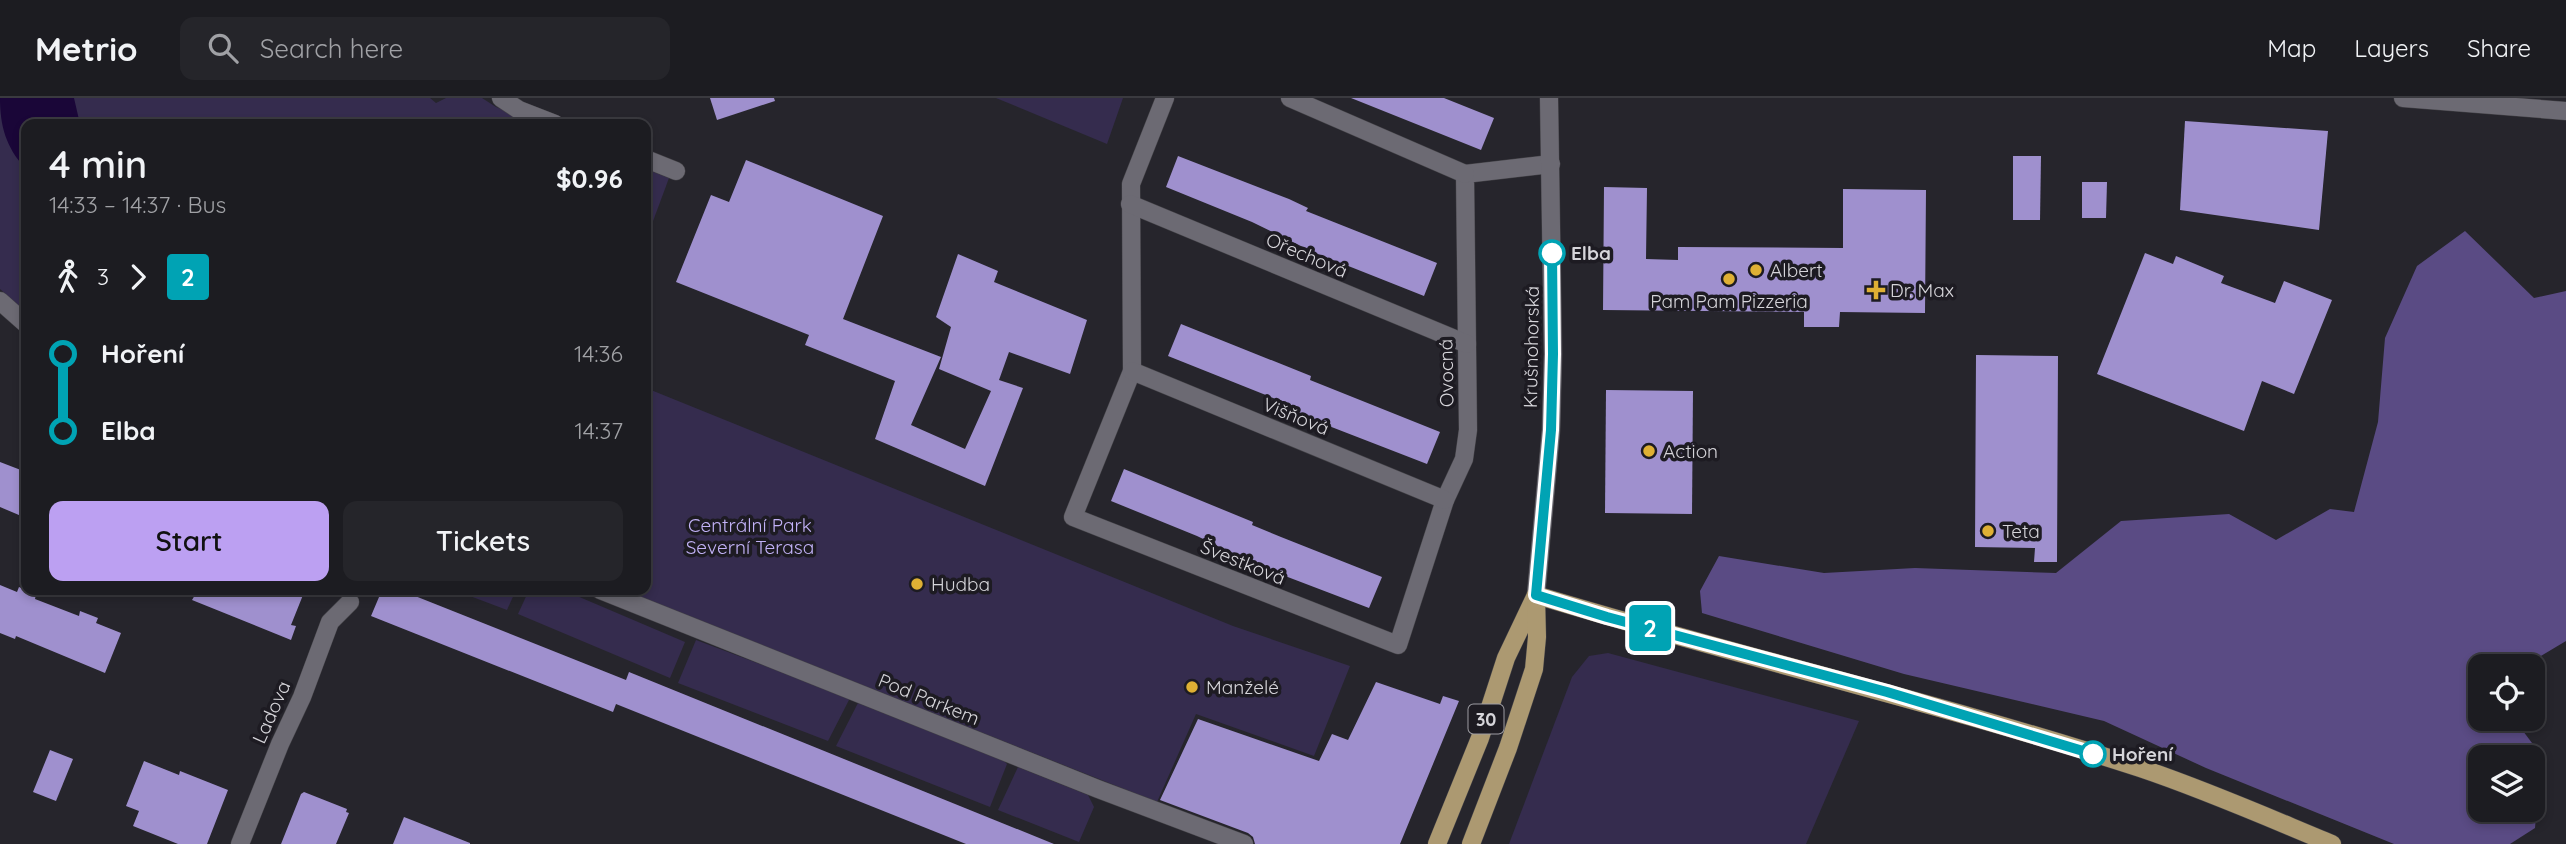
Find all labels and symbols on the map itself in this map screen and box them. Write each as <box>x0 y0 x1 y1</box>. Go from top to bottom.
street label: Ořechová <box>1263 227 1351 283</box>
marker: Elba <box>1539 240 1565 266</box>
place label: Elba <box>1571 241 1611 265</box>
place label: Albert <box>1770 258 1823 282</box>
marker: Albert <box>1748 262 1764 278</box>
marker: Pam Pam Pizzeria <box>1721 271 1737 287</box>
place label: Dr. Max <box>1890 278 1954 302</box>
marker: Dr. Max <box>1868 282 1884 298</box>
street label: Krušnohorská <box>1518 286 1544 408</box>
place label: Pam Pam Pizzeria <box>1650 289 1808 313</box>
street label: Ovocná <box>1433 339 1459 407</box>
street label: Višňová <box>1259 392 1333 440</box>
place label: Action <box>1663 439 1718 463</box>
marker: Action <box>1641 443 1657 459</box>
park label: Centrální Park Severní Terasa <box>686 513 814 559</box>
place label: Teta <box>2002 519 2040 543</box>
marker: Teta <box>1980 523 1996 539</box>
street label: Švestková <box>1197 534 1289 590</box>
place label: Hudba <box>931 572 990 596</box>
marker: Hudba <box>909 576 925 592</box>
line badge: 2 <box>1627 605 1673 651</box>
street label: Pod Parkem <box>875 668 983 730</box>
place label: Manželé <box>1206 675 1279 699</box>
street label: Ladova <box>247 677 295 747</box>
marker: Manželé <box>1184 679 1200 695</box>
road number: 30 <box>1468 704 1504 734</box>
marker: Hoření <box>2080 741 2106 767</box>
place label: Hoření <box>2112 742 2174 766</box>

